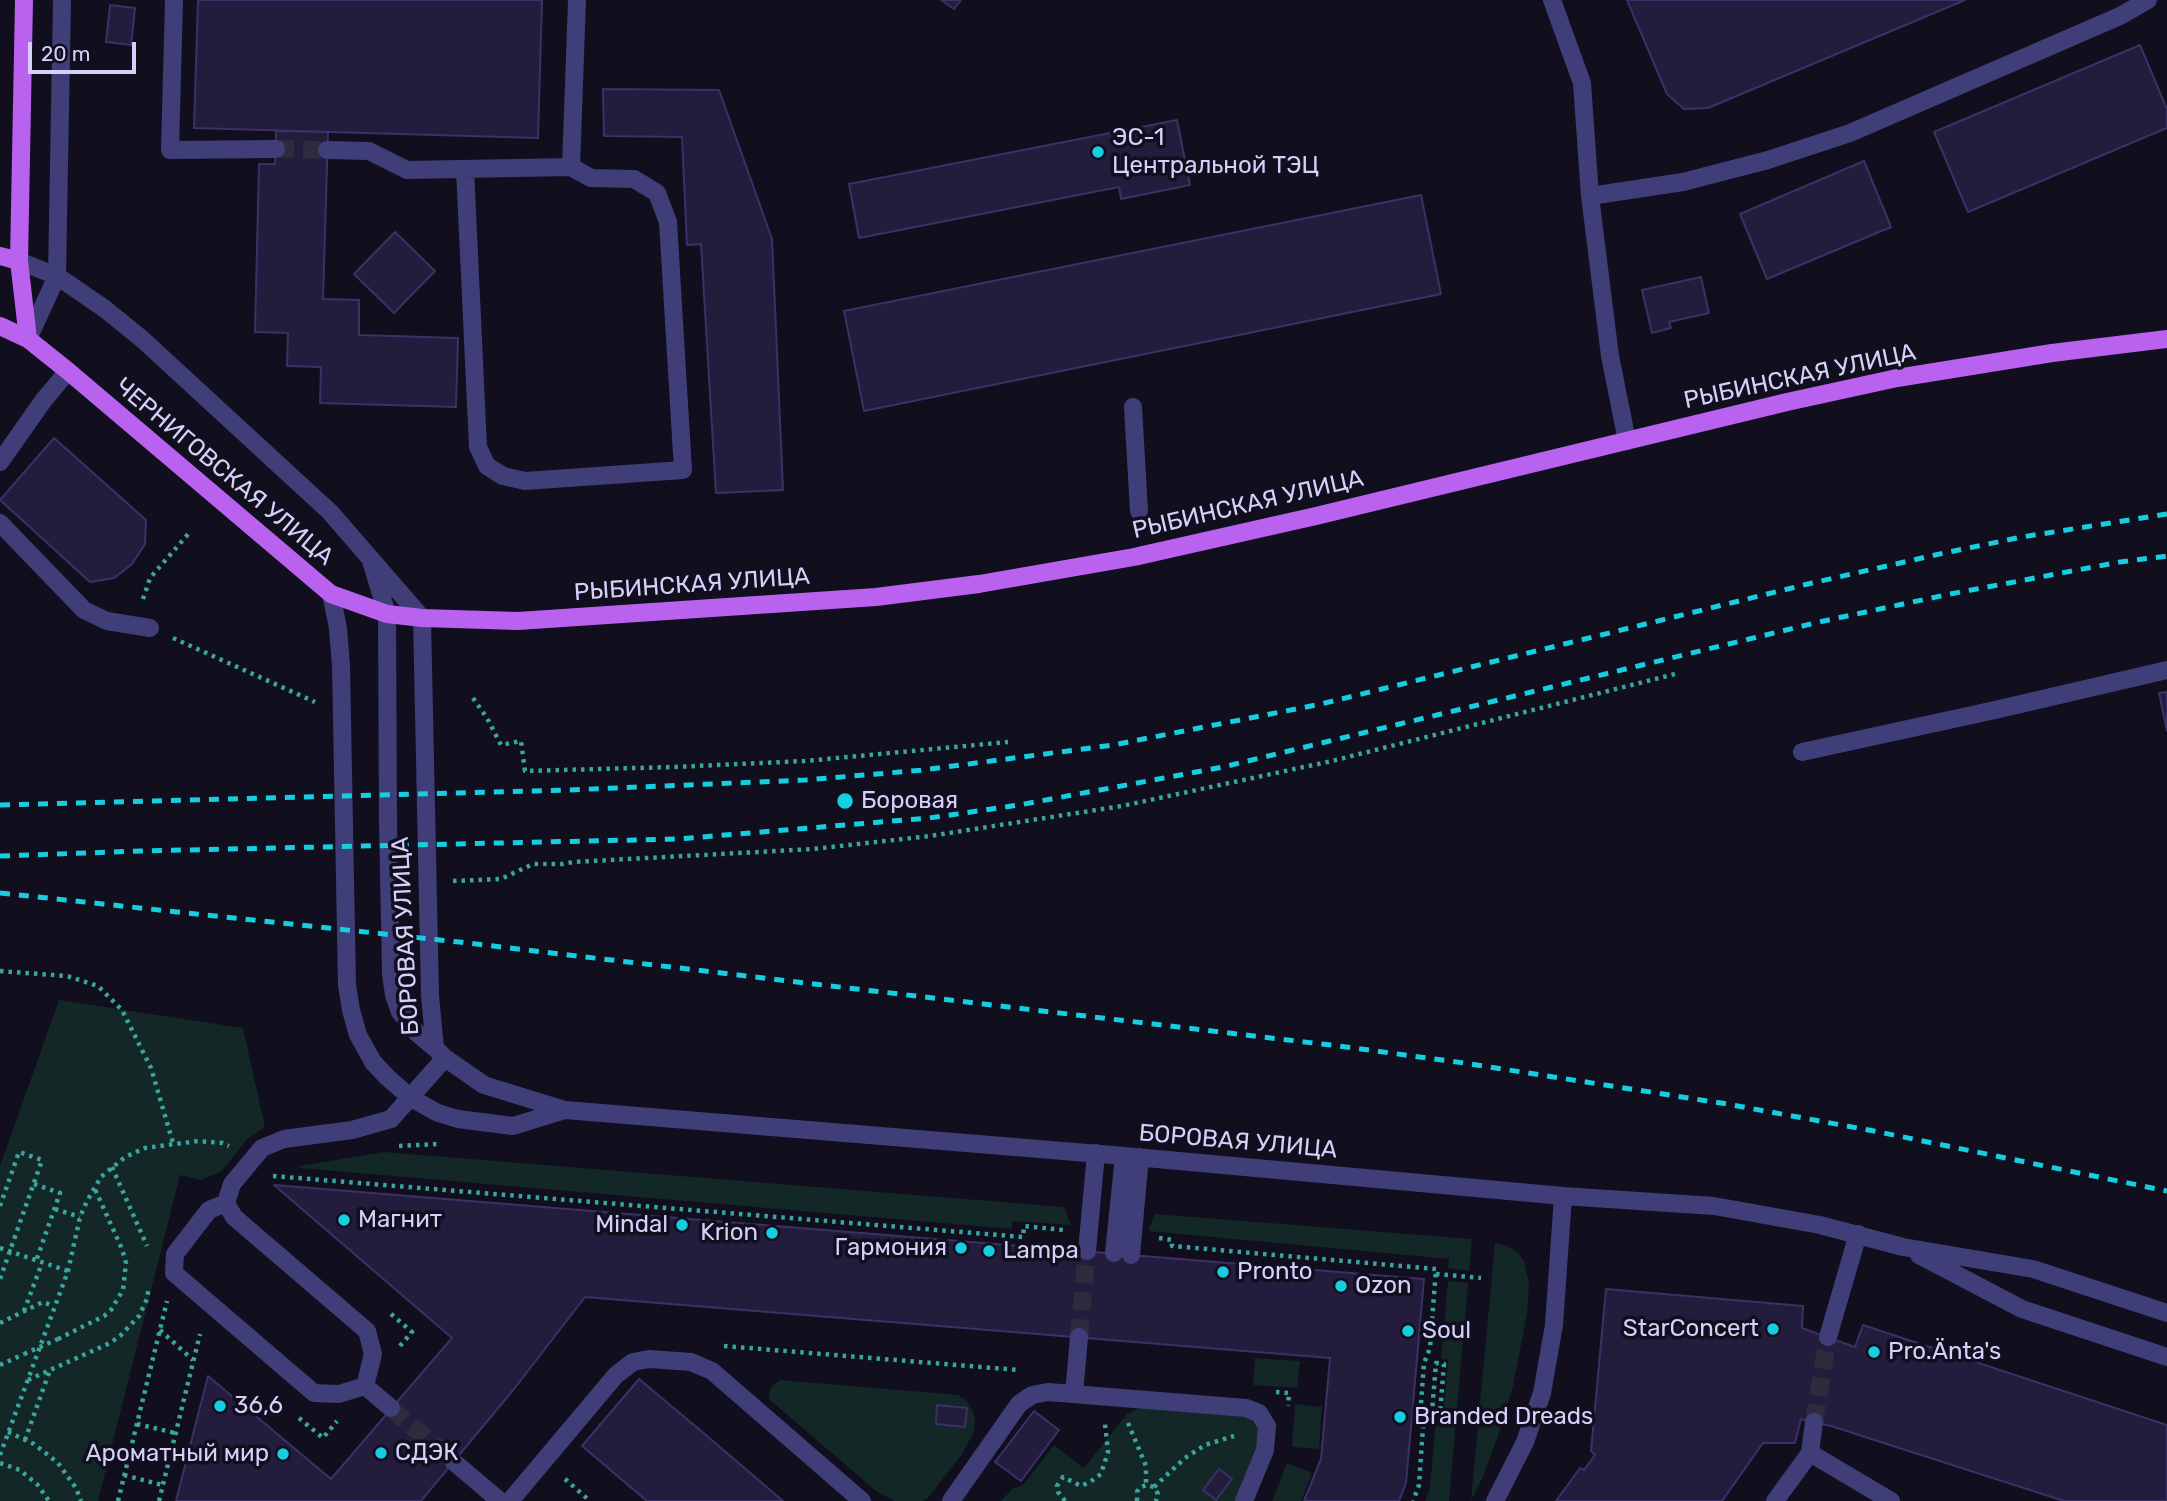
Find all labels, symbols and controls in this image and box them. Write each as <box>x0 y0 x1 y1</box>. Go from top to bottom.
scale bar <box>32 28 140 72</box>
text: 20 m <box>41 41 90 66</box>
place label: ЭС-1 Центральной ТЭЦ <box>1112 124 1319 180</box>
marker: ЭС-1 Центральной ТЭЦ <box>1090 144 1106 160</box>
street label: РЫБИНСКАЯ УЛИЦА <box>1681 338 1919 416</box>
street label: ЧЕРНИГОВСКАЯ УЛИЦА <box>109 372 339 572</box>
street label: РЫБИНСКАЯ УЛИЦА <box>1130 464 1366 546</box>
street label: РЫБИНСКАЯ УЛИЦА <box>573 562 811 608</box>
place label: Боровая <box>861 787 958 815</box>
marker: Боровая <box>835 791 855 811</box>
street label: БОРОВАЯ УЛИЦА <box>386 836 426 1036</box>
street label: БОРОВАЯ УЛИЦА <box>1138 1119 1338 1165</box>
place label: Магнит <box>358 1206 442 1234</box>
place label: Mindal <box>595 1211 668 1239</box>
marker: Магнит <box>336 1212 352 1228</box>
marker: Mindal <box>674 1217 690 1233</box>
place label: Krion <box>700 1219 758 1247</box>
marker: Krion <box>764 1225 780 1241</box>
place label: Гармония <box>834 1234 947 1262</box>
place label: Lampa <box>1003 1237 1079 1265</box>
marker: Гармония <box>953 1240 969 1256</box>
marker: Lampa <box>981 1243 997 1259</box>
place label: Pronto <box>1237 1258 1313 1286</box>
marker: Pronto <box>1215 1264 1231 1280</box>
place label: Ozon <box>1355 1272 1412 1300</box>
marker: Ozon <box>1333 1278 1349 1294</box>
place label: StarConcert <box>1623 1315 1759 1343</box>
place label: Soul <box>1422 1317 1471 1345</box>
marker: StarConcert <box>1765 1321 1781 1337</box>
marker: Soul <box>1400 1323 1416 1339</box>
place label: Pro.Änta's <box>1888 1338 2001 1366</box>
marker: Pro.Änta's <box>1866 1344 1882 1360</box>
place label: 36,6 <box>234 1392 283 1420</box>
marker: 36,6 <box>212 1398 228 1414</box>
place label: Branded Dreads <box>1414 1403 1593 1431</box>
marker: Branded Dreads <box>1392 1409 1408 1425</box>
place label: СДЭК <box>395 1439 459 1467</box>
place label: Ароматный мир <box>86 1440 269 1468</box>
marker: СДЭК <box>373 1445 389 1461</box>
marker: Ароматный мир <box>275 1446 291 1462</box>

